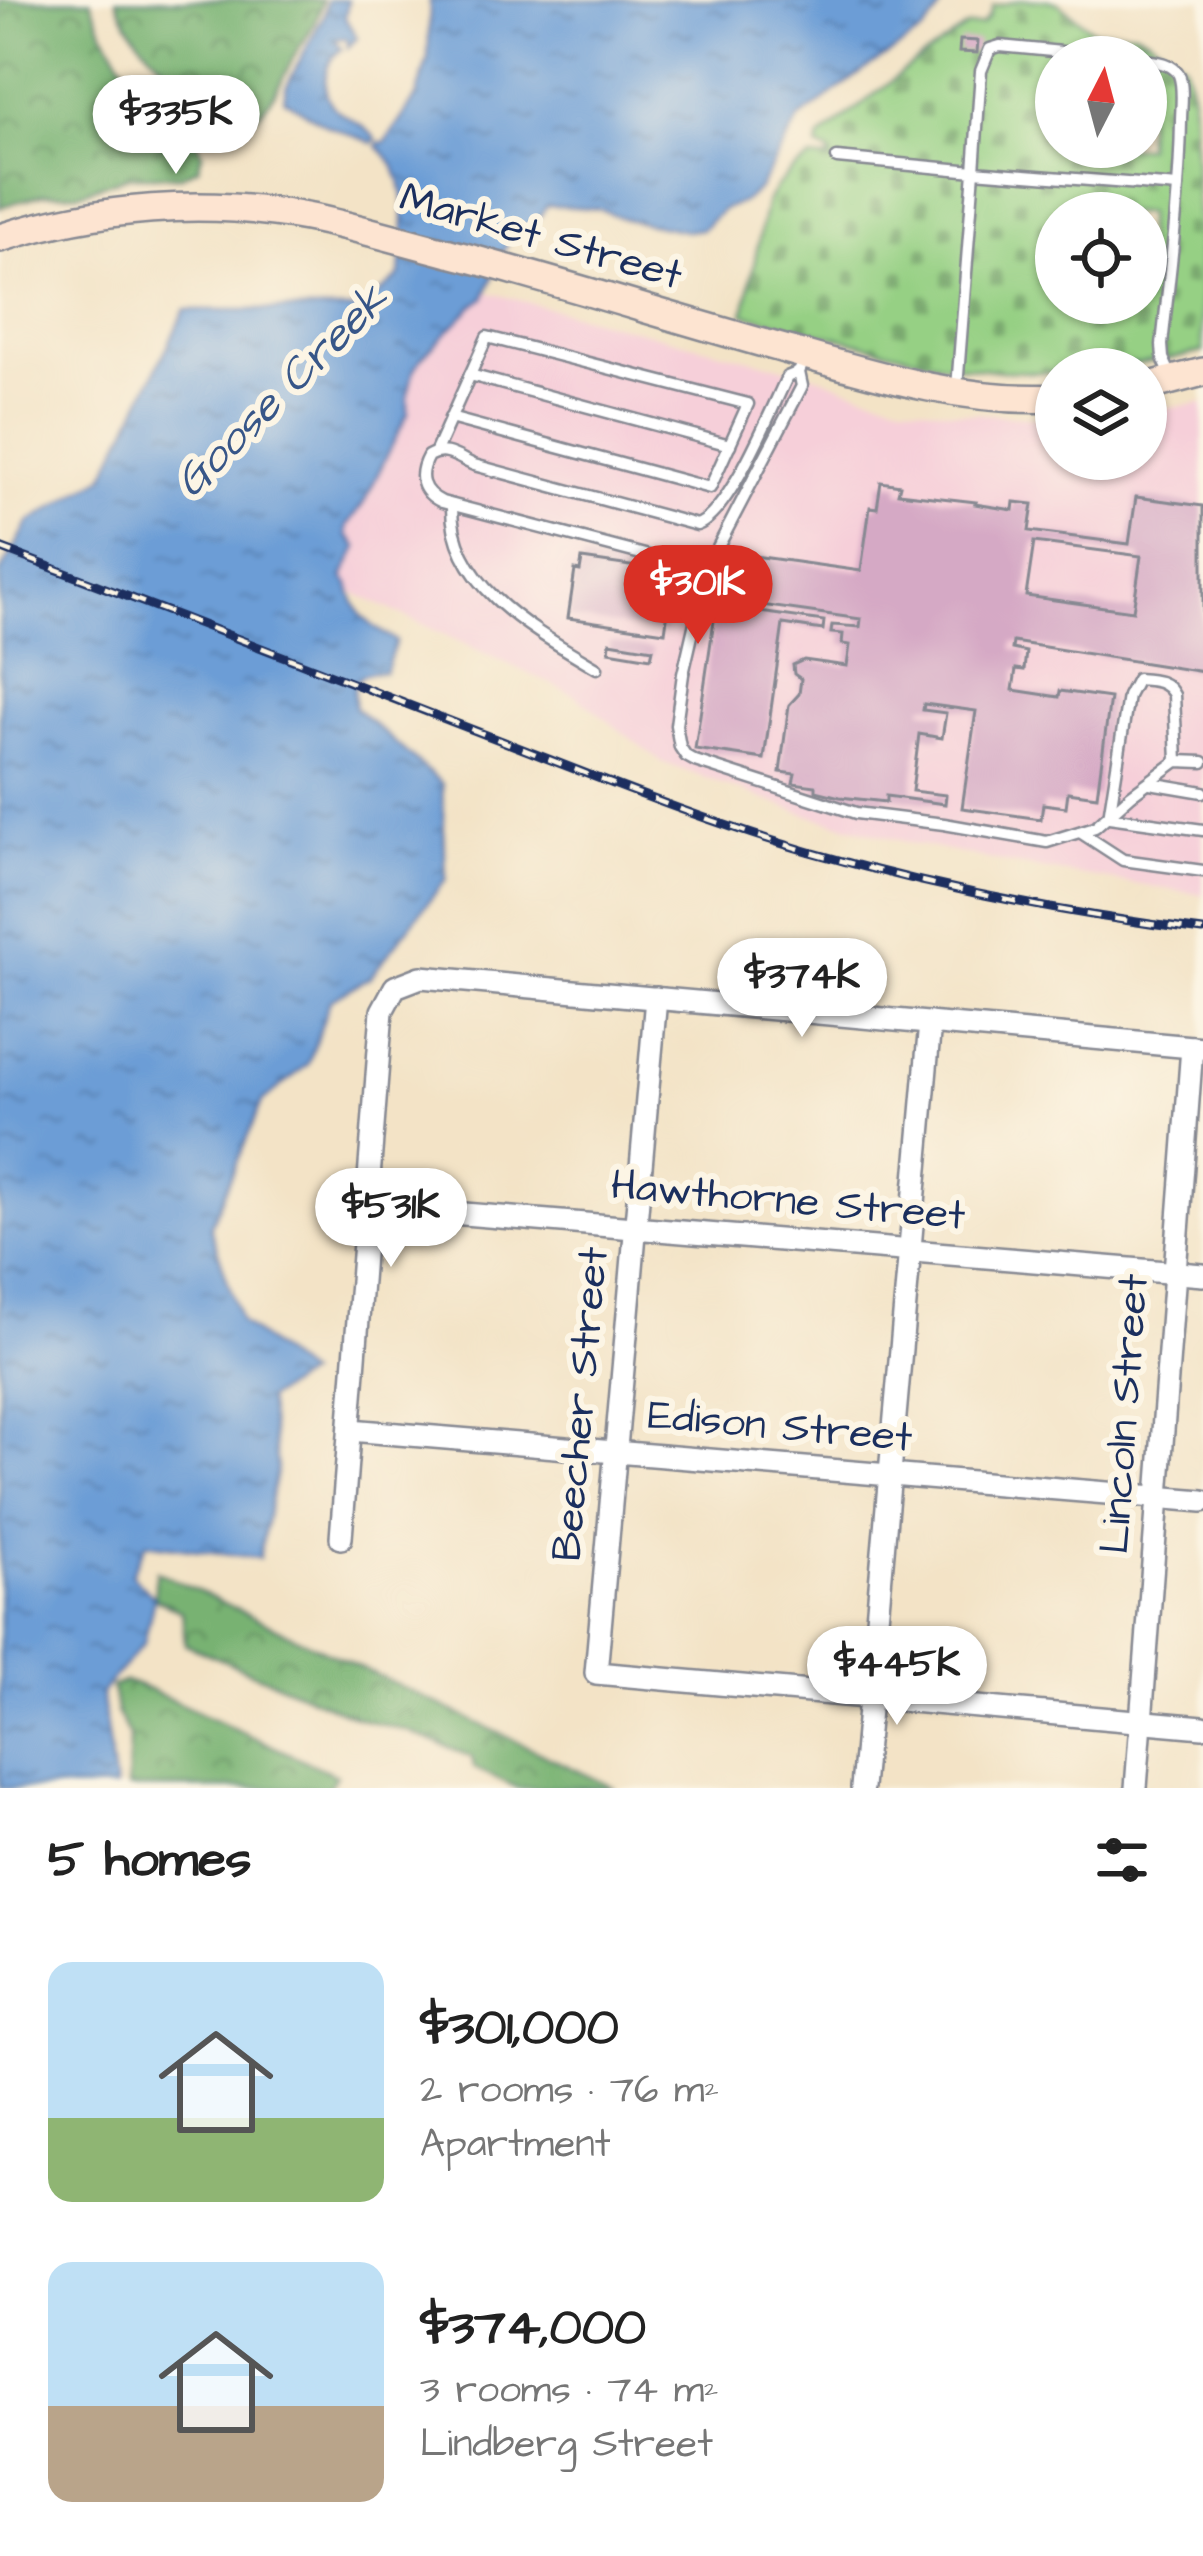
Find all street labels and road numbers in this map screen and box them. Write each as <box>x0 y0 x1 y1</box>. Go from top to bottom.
street label: Market Street <box>393 169 689 305</box>
street label: Hawthorne Street <box>608 1157 968 1245</box>
street label: Beecher Street <box>538 1245 624 1563</box>
street label: Lincoln Street <box>1086 1272 1164 1556</box>
street label: Edison Street <box>646 1387 914 1467</box>

